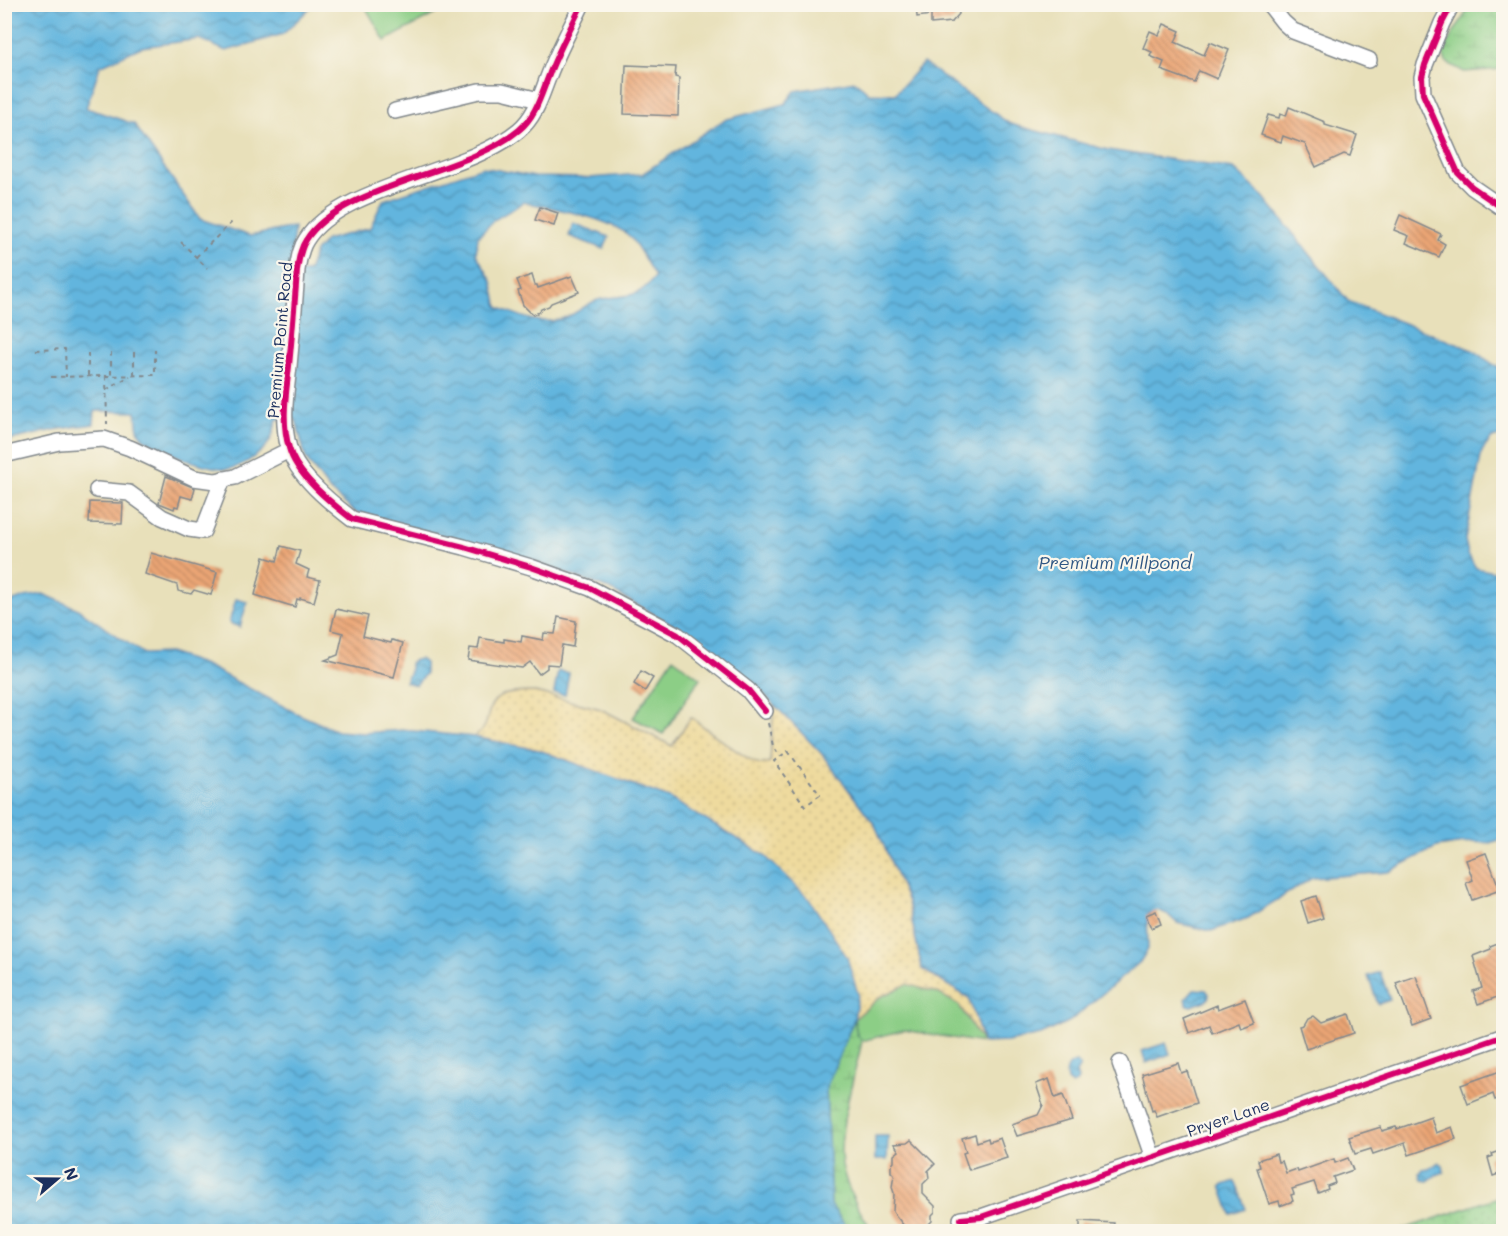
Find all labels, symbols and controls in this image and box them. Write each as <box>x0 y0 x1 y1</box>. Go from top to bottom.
street label: Premium Point Road <box>262 261 296 419</box>
water label: Premium Millpond <box>1038 550 1193 574</box>
street label: Pryer Lane <box>1184 1093 1272 1141</box>
north arrow <box>27 1149 87 1209</box>
text: N <box>60 1164 84 1183</box>

